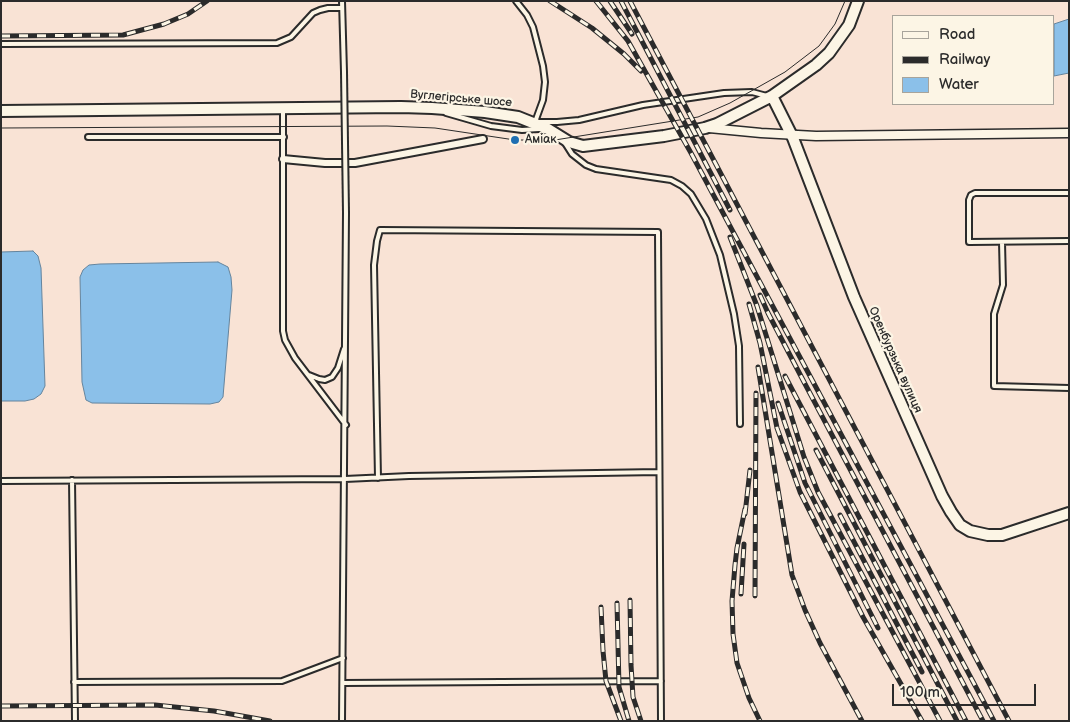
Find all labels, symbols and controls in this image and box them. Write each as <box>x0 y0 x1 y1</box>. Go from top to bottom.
legend <box>892 15 1055 105</box>
text: Road <box>939 25 975 44</box>
text: Railway <box>939 50 990 69</box>
text: Water <box>939 75 979 94</box>
street label: Вуглегірське шосе <box>410 87 512 111</box>
place label: Аміак <box>525 133 557 147</box>
marker: Аміак <box>509 134 521 146</box>
street label: Оренбурзька вулиця <box>865 305 925 415</box>
scale bar <box>895 674 1039 706</box>
text: 100 m <box>900 683 940 702</box>

